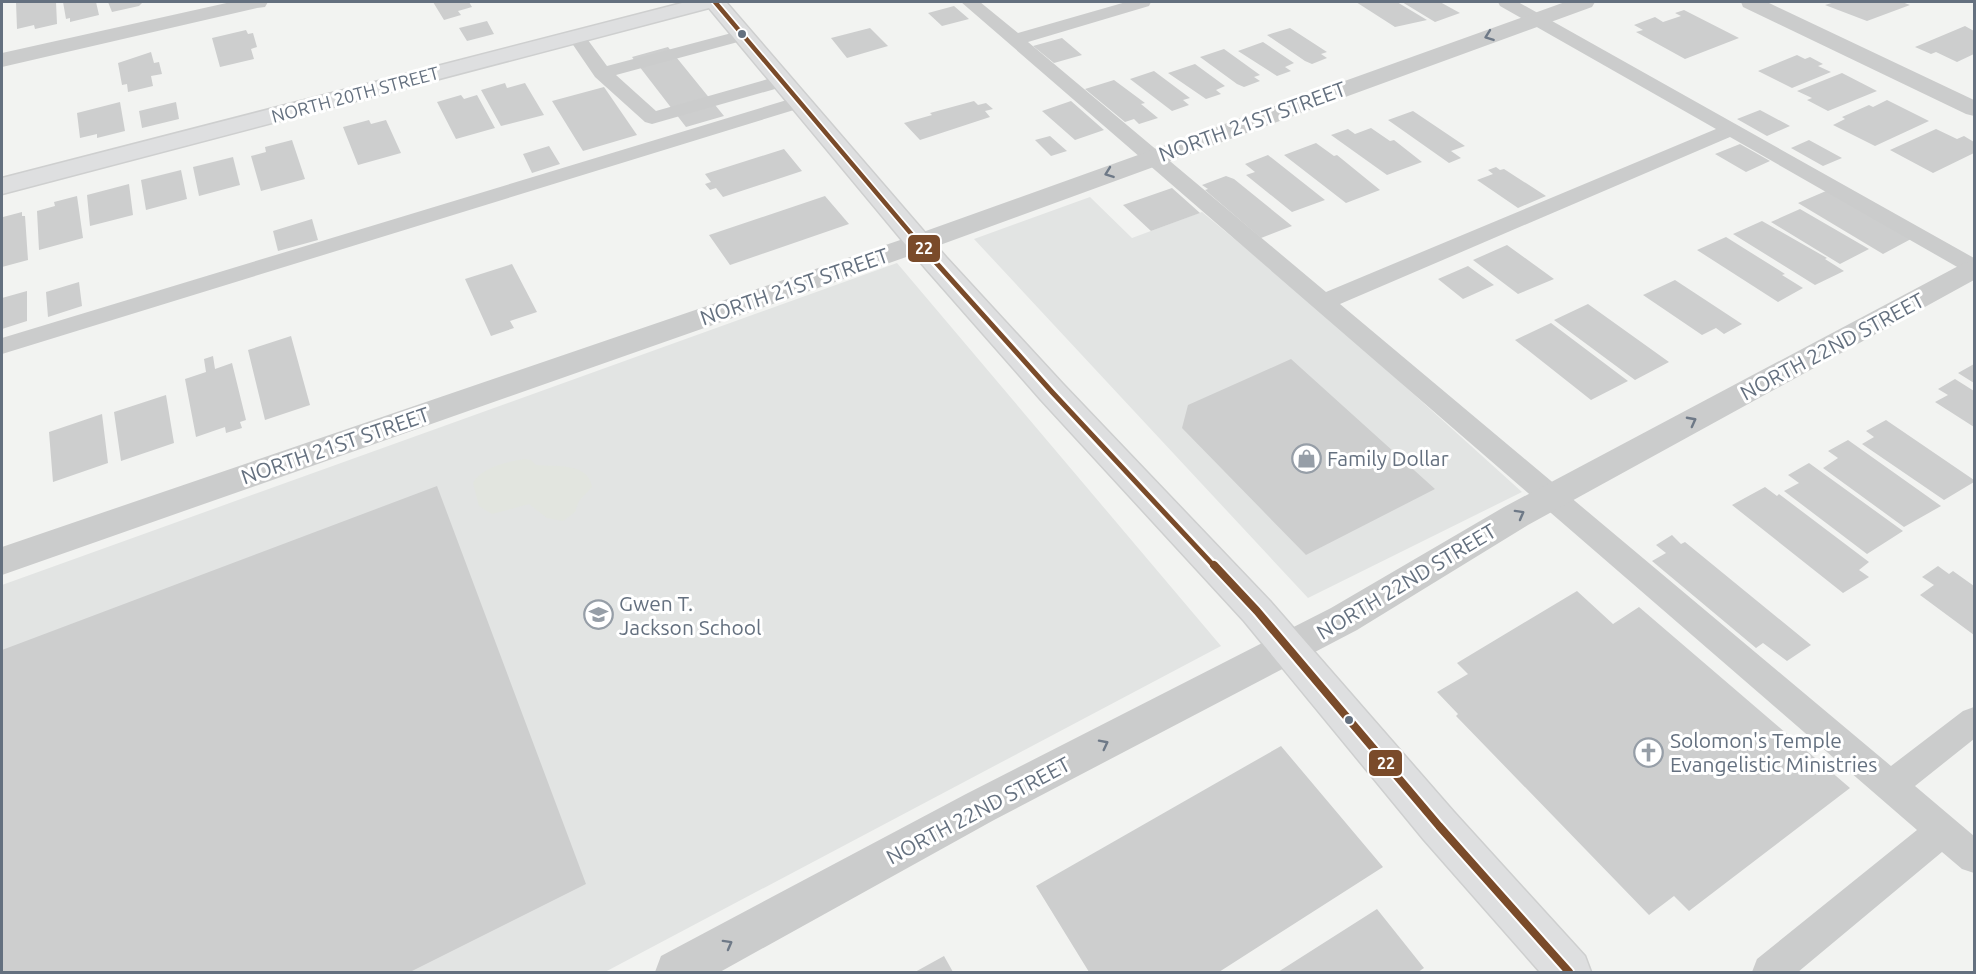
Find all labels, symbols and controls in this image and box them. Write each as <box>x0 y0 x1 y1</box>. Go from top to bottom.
unlabelled marker <box>736 28 748 40</box>
one-way arrow <box>1484 28 1495 41</box>
street label: NORTH 20TH STREET <box>269 62 441 126</box>
street label: NORTH 21ST STREET <box>1155 76 1349 166</box>
one-way arrow <box>1104 166 1114 179</box>
line badge: 22 <box>907 234 941 263</box>
text: 22 <box>915 239 933 257</box>
street label: NORTH 21ST STREET <box>697 242 892 330</box>
street label: NORTH 22ND STREET <box>1736 287 1928 405</box>
street label: NORTH 21ST STREET <box>238 401 433 489</box>
one-way arrow <box>1685 417 1696 428</box>
shop icon: Family Dollar <box>1290 442 1322 474</box>
place label: Family Dollar <box>1327 446 1449 470</box>
one-way arrow <box>1514 510 1524 521</box>
street label: NORTH 22ND STREET <box>1312 518 1500 644</box>
place label: Gwen T. Jackson School <box>619 591 762 639</box>
school or university icon: Gwen T. Jackson School <box>582 599 614 631</box>
unlabelled marker <box>1343 714 1355 726</box>
place label: Solomon's Temple Evangelistic Ministries <box>1670 728 1877 776</box>
church icon: Solomon's Temple Evangelistic Ministries <box>1633 736 1665 768</box>
one-way arrow <box>1097 739 1108 751</box>
line badge: 22 <box>1368 749 1403 777</box>
street label: NORTH 22ND STREET <box>882 751 1074 869</box>
text: 22 <box>1377 754 1395 772</box>
one-way arrow <box>722 940 732 951</box>

